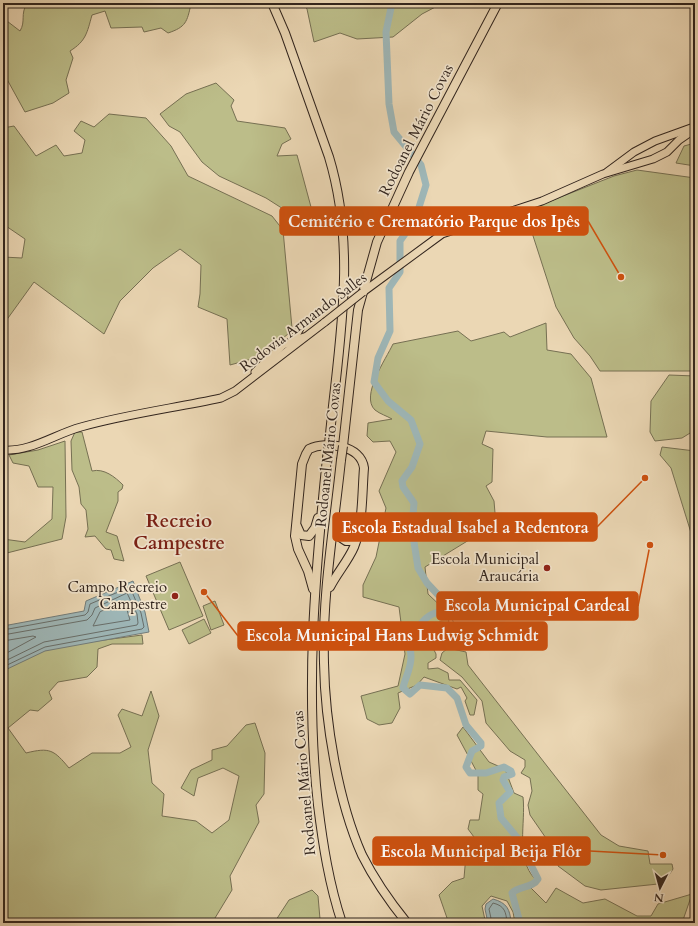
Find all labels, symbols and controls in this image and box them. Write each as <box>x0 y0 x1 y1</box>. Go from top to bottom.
street label: Rodoanel Mário Covas <box>374 61 458 199</box>
callout: Cemitério e Crematório Parque dos Ipês <box>280 207 588 235</box>
text: Cemitério e Crematório Parque dos Ipês <box>288 211 580 233</box>
street label: Rodovia Armando Salles <box>235 268 371 376</box>
street label: Rodoanel Mário Covas <box>310 382 346 528</box>
district label: Recreio Campestre <box>133 508 225 556</box>
callout: Escola Estadual Isabel a Redentora <box>333 513 597 541</box>
text: Escola Estadual Isabel a Redentora <box>341 517 589 539</box>
place label: Escola Municipal Araucária <box>431 549 540 586</box>
marker: Escola Municipal Araucária <box>542 563 552 573</box>
place label: Campo Recreio Campestre <box>68 577 167 614</box>
marker: Campo Recreio Campestre <box>170 591 180 601</box>
callout: Escola Municipal Cardeal <box>437 592 638 620</box>
text: Escola Municipal Cardeal <box>444 595 630 617</box>
callout: Escola Municipal Hans Ludwig Schmidt <box>238 622 547 650</box>
text: Escola Municipal Hans Ludwig Schmidt <box>246 625 539 647</box>
street label: Rodoanel Mário Covas <box>288 710 320 856</box>
callout: Escola Municipal Beija Flôr <box>373 837 590 865</box>
text: Escola Municipal Beija Flôr <box>380 841 582 863</box>
north arrow <box>640 868 680 908</box>
text: N <box>653 889 665 905</box>

